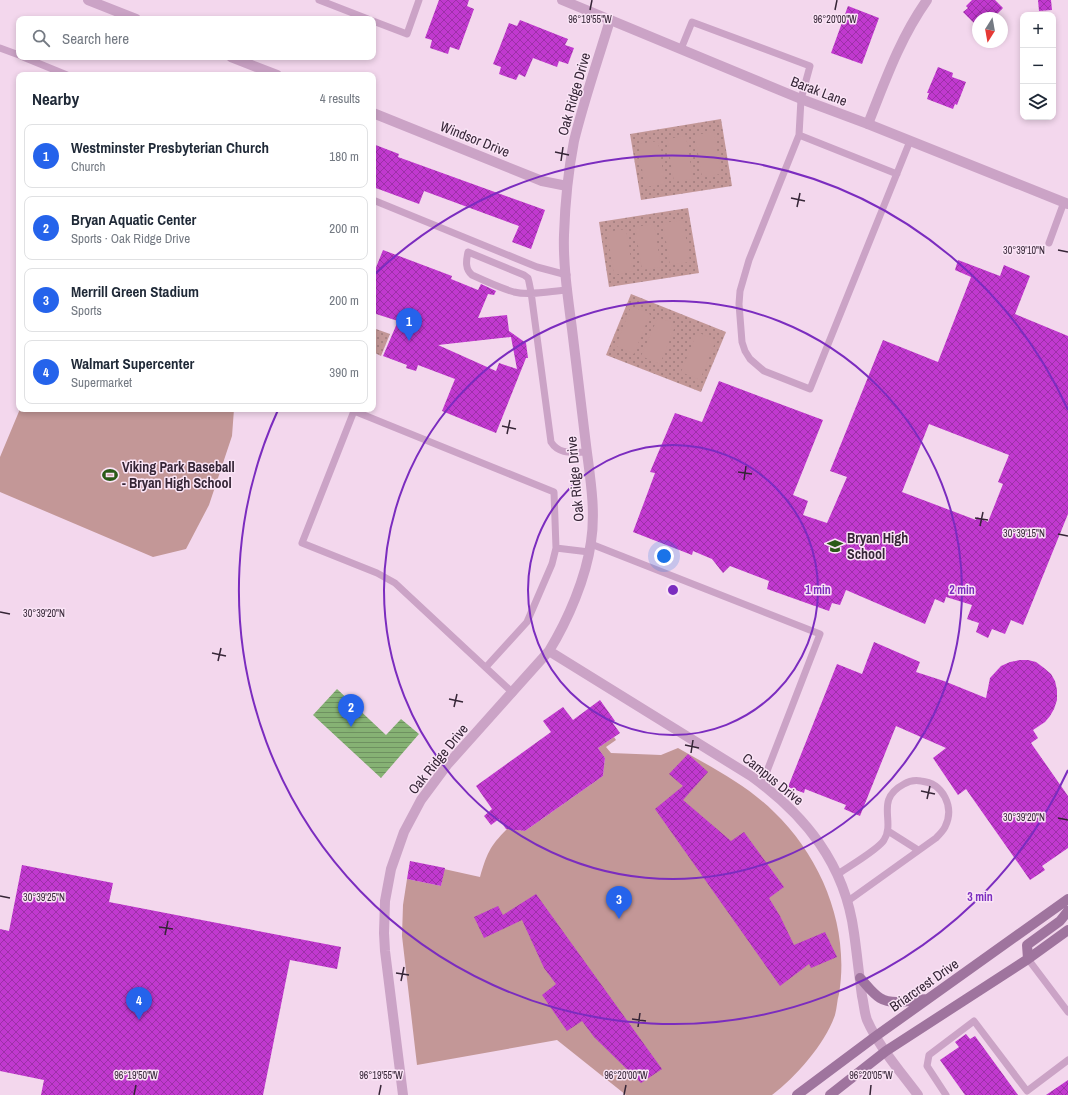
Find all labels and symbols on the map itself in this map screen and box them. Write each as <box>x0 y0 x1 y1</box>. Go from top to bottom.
north arrow <box>972 12 1008 48</box>
text: 96°19'55"W <box>568 13 612 26</box>
text: 96°20'00"W <box>813 13 857 26</box>
street label: Oak Ridge Drive <box>554 50 594 138</box>
street label: Barak Lane <box>788 72 850 110</box>
street label: Windsor Drive <box>438 117 512 161</box>
text: 30°39'10"N <box>1003 244 1045 257</box>
pin: 1 <box>396 308 422 341</box>
street label: Oak Ridge Drive <box>562 436 588 522</box>
place label: Viking Park Baseball - Bryan High School <box>122 458 235 492</box>
sports icon: Viking Park Baseball - Bryan High School <box>101 466 119 484</box>
text: 30°39'15"N <box>1003 527 1045 540</box>
place label: Bryan High School <box>847 529 908 563</box>
school or university icon: Bryan High School <box>826 537 844 555</box>
your location <box>654 546 674 566</box>
text: 1 min <box>805 582 831 598</box>
text: 2 min <box>949 582 975 598</box>
centre of rings <box>666 583 680 597</box>
text: 30°39'20"N <box>23 607 65 620</box>
pin: 2 <box>338 694 364 727</box>
street label: Oak Ridge Drive <box>404 720 472 798</box>
street label: Campus Drive <box>739 749 807 809</box>
text: 30°39'20"N <box>1003 811 1045 824</box>
pin: 3 <box>606 886 632 919</box>
text: 3 min <box>967 889 993 905</box>
text: 30°39'25"N <box>23 891 65 904</box>
street label: Briarcrest Drive <box>886 955 962 1015</box>
pin: 4 <box>126 987 152 1020</box>
text: 96°19'50"W <box>114 1069 158 1082</box>
text: 96°19'55"W <box>359 1069 403 1082</box>
text: 96°20'00"W <box>604 1069 648 1082</box>
text: 96°20'05"W <box>849 1069 893 1082</box>

